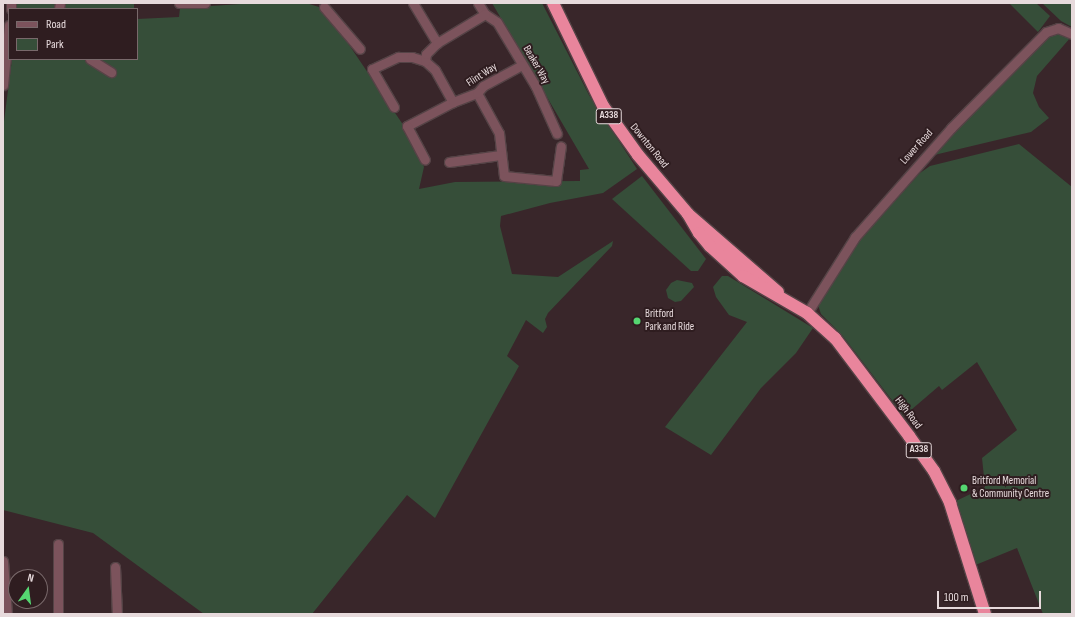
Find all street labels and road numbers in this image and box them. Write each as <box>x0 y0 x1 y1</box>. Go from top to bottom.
street label: Beaker Way <box>520 43 552 87</box>
street label: Flint Way <box>464 60 500 90</box>
road number: A338 <box>595 108 623 124</box>
street label: Downton Road <box>627 121 671 171</box>
street label: Lower Road <box>898 127 936 167</box>
street label: High Road <box>892 394 924 432</box>
road number: A338 <box>905 442 933 458</box>

